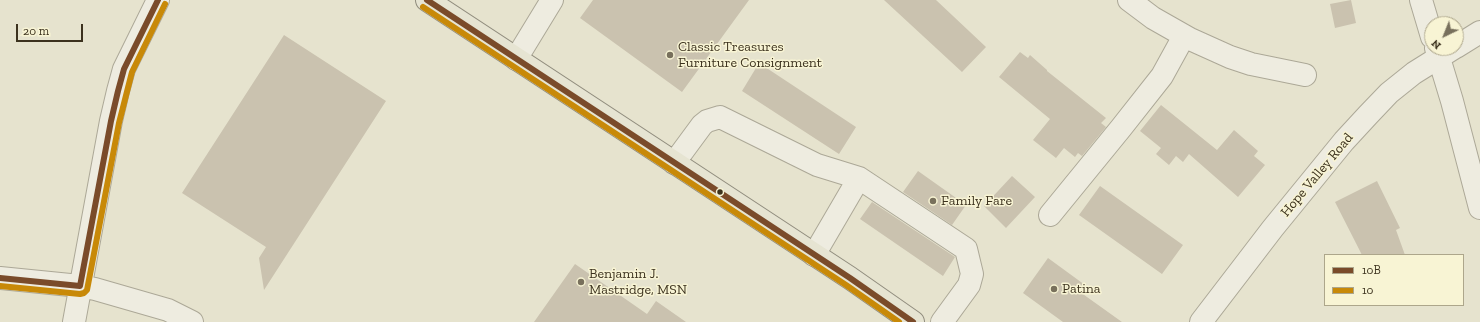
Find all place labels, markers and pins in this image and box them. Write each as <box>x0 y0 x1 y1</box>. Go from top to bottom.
place label: Classic Treasures Furniture Consignment <box>678 39 822 72</box>
marker: Classic Treasures Furniture Consignment <box>665 50 675 60</box>
unlabelled marker <box>715 187 725 197</box>
place label: Family Fare <box>941 193 1012 209</box>
marker: Family Fare <box>928 196 938 206</box>
place label: Benjamin J. Mastridge, MSN <box>589 266 687 298</box>
marker: Benjamin J. Mastridge, MSN <box>576 277 586 287</box>
place label: Patina <box>1062 281 1101 297</box>
marker: Patina <box>1049 284 1059 294</box>

